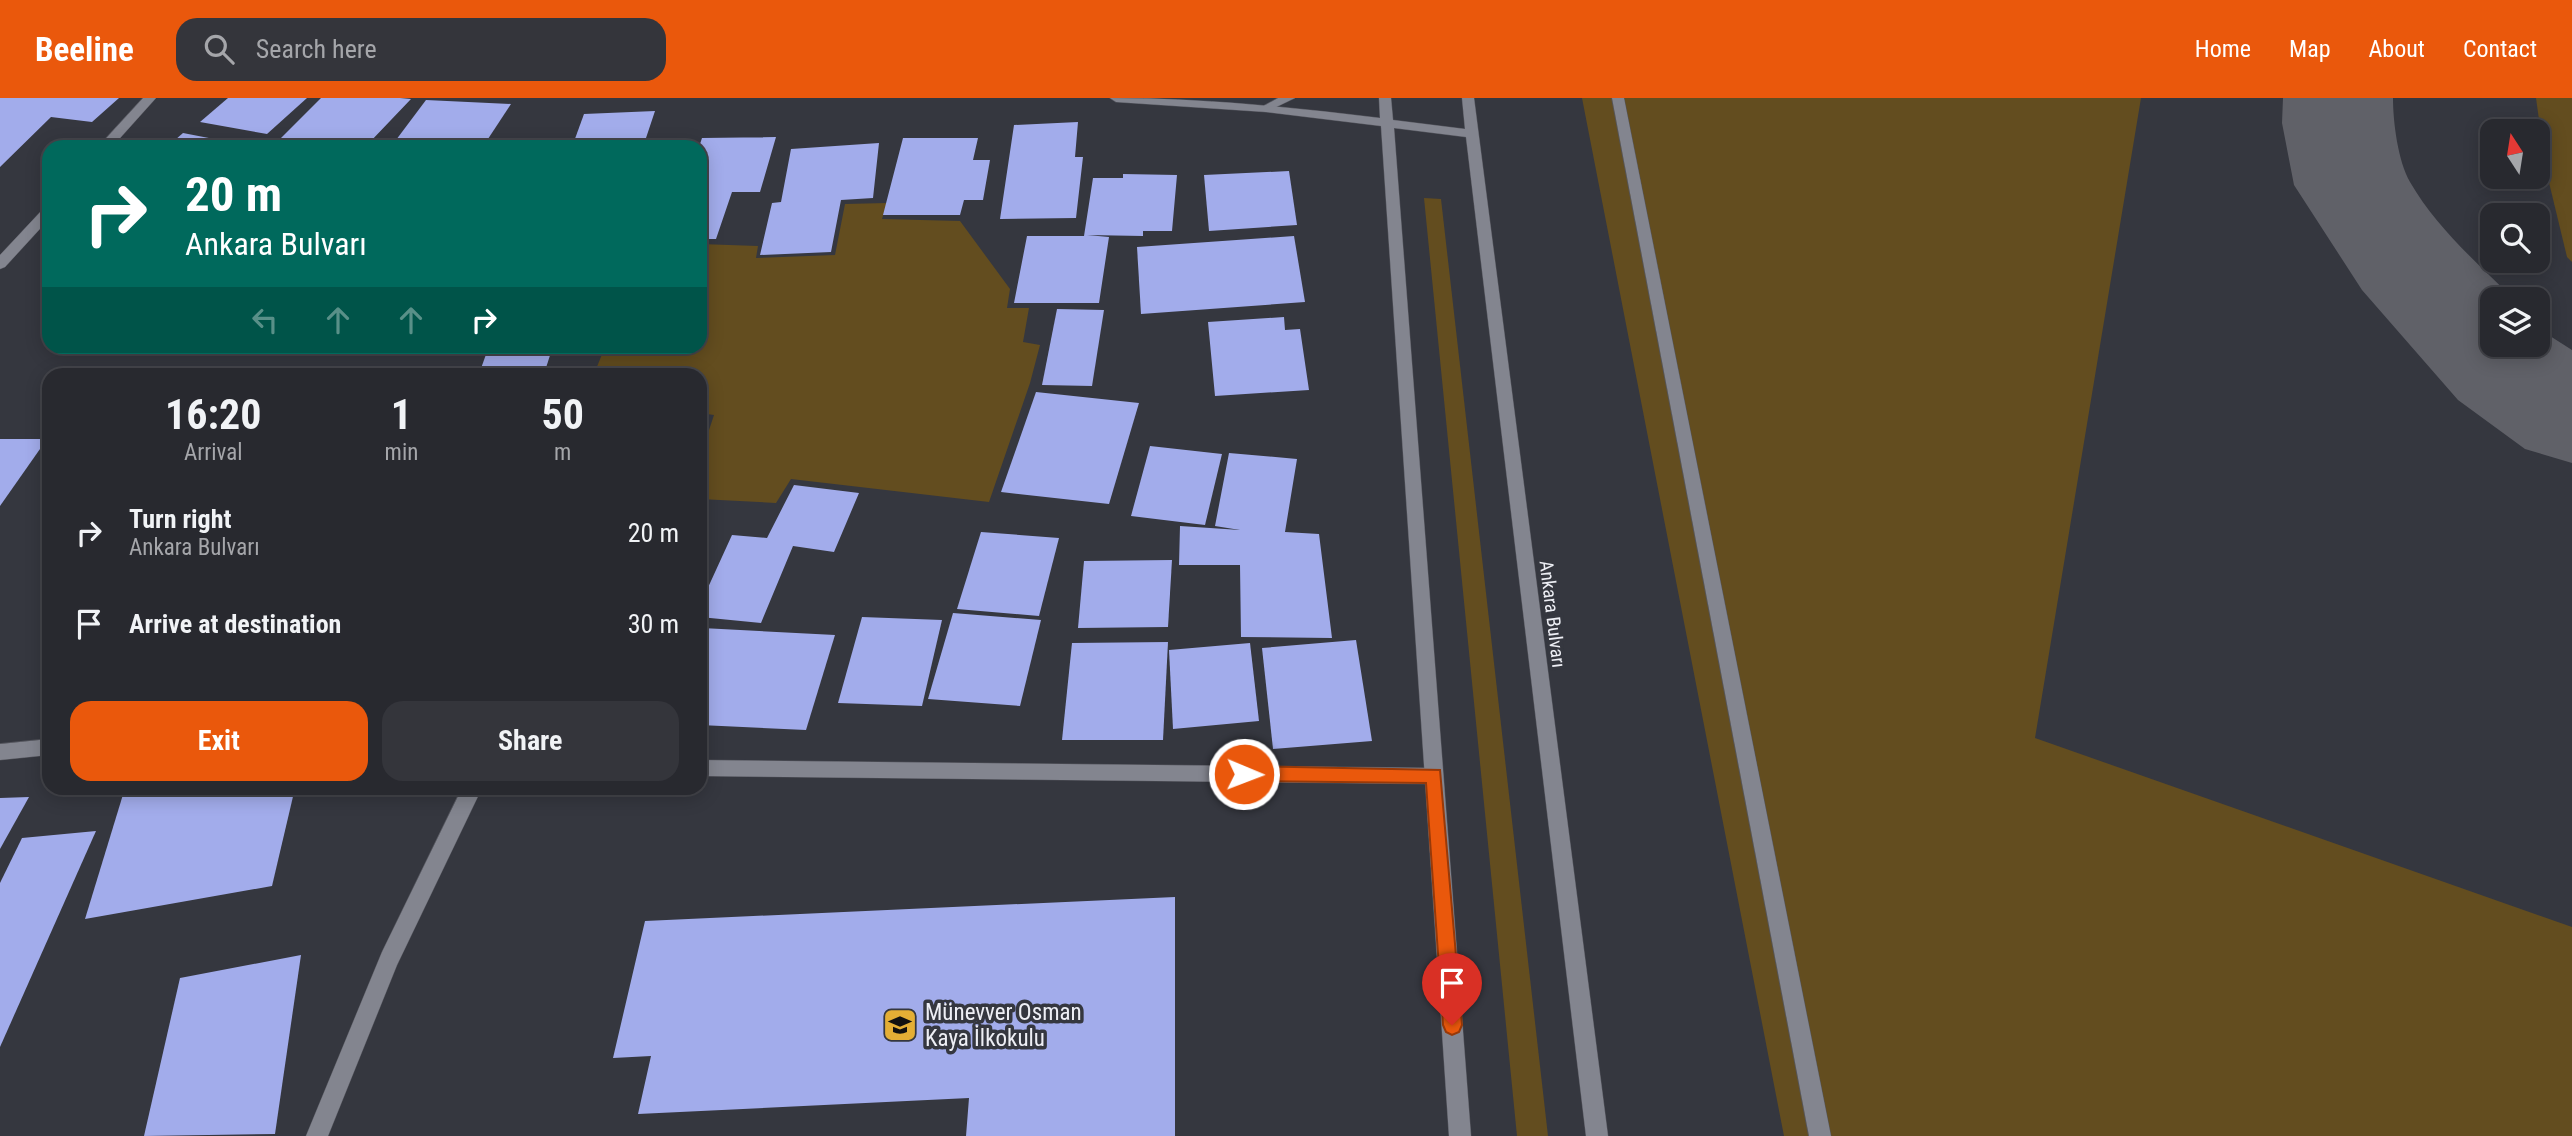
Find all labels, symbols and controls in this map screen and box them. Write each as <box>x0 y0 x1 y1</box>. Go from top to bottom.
search box <box>176 18 666 81</box>
text: Beeline <box>35 30 134 69</box>
icon: search <box>200 30 238 68</box>
text: Search here <box>256 34 377 64</box>
text: Home <box>2195 35 2251 63</box>
text: Map <box>2289 35 2331 63</box>
text: About <box>2369 35 2425 63</box>
text: Contact <box>2463 35 2537 63</box>
north arrow <box>2480 119 2550 189</box>
map controls <box>2480 119 2550 357</box>
text: 20 m <box>185 166 282 223</box>
icon: right <box>70 168 161 259</box>
button: search <box>2480 203 2550 273</box>
text: Ankara Bulvarı <box>185 225 367 263</box>
button: layers <box>2480 287 2550 357</box>
icon: left <box>246 301 284 339</box>
icon: ahead <box>319 301 357 339</box>
icon: ahead <box>392 301 430 339</box>
icon: right <box>465 301 503 339</box>
text: 16:20 <box>165 390 261 439</box>
text: 1 <box>391 390 412 439</box>
text: 50 <box>541 390 584 439</box>
text: Arrival <box>184 439 243 466</box>
text: min <box>385 439 418 466</box>
text: m <box>554 439 571 466</box>
text: Turn right <box>129 504 231 534</box>
icon: right <box>70 514 108 552</box>
text: 20 m <box>628 518 679 548</box>
text: Ankara Bulvarı <box>129 534 260 561</box>
street label: Ankara Bulvarı <box>1535 559 1570 669</box>
icon: arrive <box>70 605 108 643</box>
text: Arrive at destination <box>129 609 341 639</box>
text: 30 m <box>628 609 679 639</box>
button: Exit <box>70 701 368 781</box>
button: Share <box>382 701 679 781</box>
position arrow <box>1207 737 1281 811</box>
pin <box>1422 953 1482 1025</box>
icon: arrive <box>1433 964 1471 1002</box>
place label: Münevver Osman Kaya İlkokulu <box>925 999 1082 1052</box>
school or university icon: Münevver Osman Kaya İlkokulu <box>881 1006 919 1044</box>

